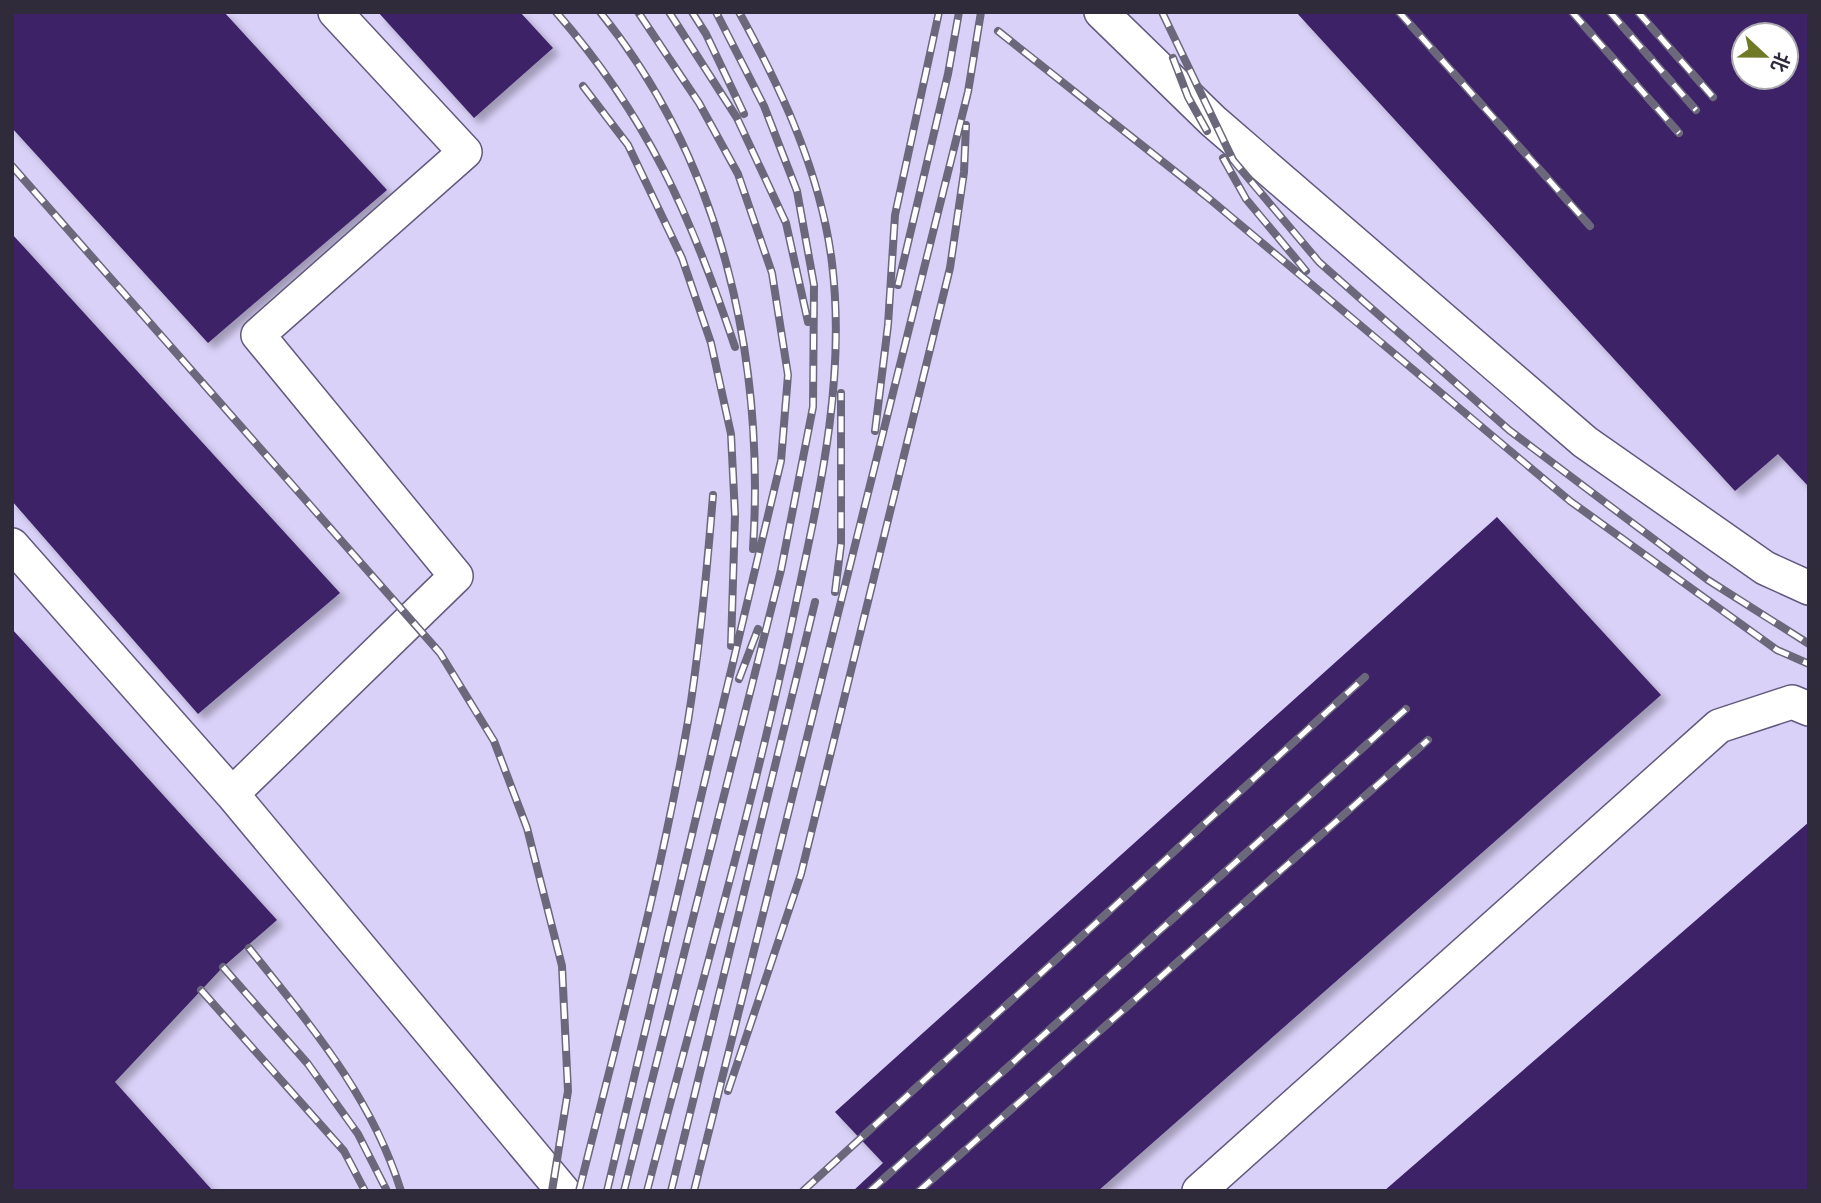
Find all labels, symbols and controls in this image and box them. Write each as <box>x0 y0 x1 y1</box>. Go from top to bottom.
north arrow <box>1730 21 1800 91</box>
text: 北 <box>1767 49 1795 75</box>

